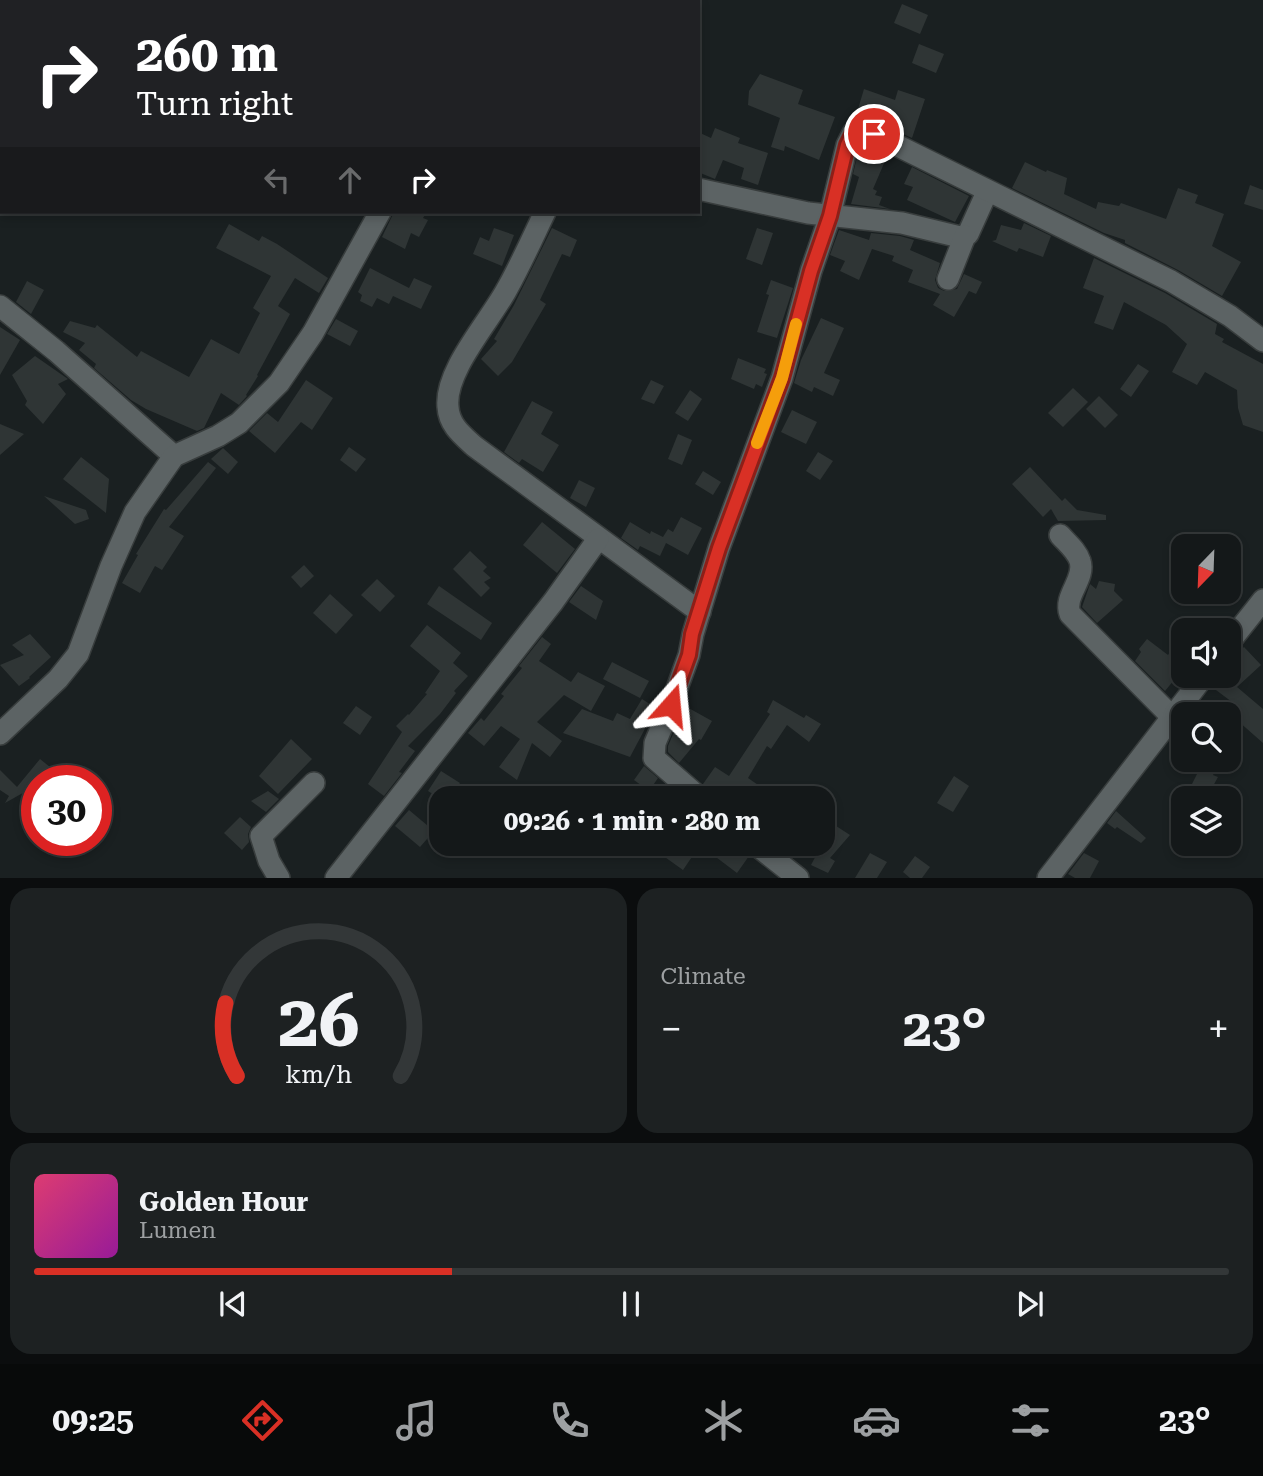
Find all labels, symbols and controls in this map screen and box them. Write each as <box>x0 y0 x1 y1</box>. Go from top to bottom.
text: 260 m <box>136 26 278 83</box>
icon: right <box>21 28 112 119</box>
text: Turn right <box>136 85 293 123</box>
pin <box>844 104 904 164</box>
icon: arrive <box>855 115 893 153</box>
icon: left <box>258 161 296 199</box>
icon: ahead <box>331 161 369 199</box>
icon: right <box>404 161 442 199</box>
north arrow <box>1171 534 1241 604</box>
map controls <box>1171 534 1241 856</box>
button: sound <box>1171 618 1241 688</box>
position arrow <box>634 668 708 742</box>
button: search <box>1171 702 1241 772</box>
speed limit sign: 30 <box>21 765 112 856</box>
button: layers <box>1171 786 1241 856</box>
text: 09:26 · 1 min · 280 m <box>504 806 760 836</box>
text: Climate <box>661 963 746 990</box>
text: 26 <box>277 980 359 1065</box>
text: 23° <box>903 998 987 1059</box>
text: − <box>661 1007 682 1051</box>
text: + <box>1208 1007 1229 1051</box>
text: km/h <box>285 1060 352 1089</box>
text: Golden Hour <box>139 1187 308 1217</box>
text: Lumen <box>139 1217 216 1244</box>
icon: previous <box>214 1285 252 1323</box>
icon: pause <box>612 1285 650 1323</box>
icon: next <box>1011 1285 1049 1323</box>
icon: directions <box>238 1396 287 1445</box>
icon: music <box>392 1396 441 1445</box>
icon: phone <box>545 1396 594 1445</box>
icon: climate <box>699 1396 748 1445</box>
icon: car <box>852 1396 901 1445</box>
icon: filters <box>1006 1396 1055 1445</box>
text: 09:25 <box>52 1401 134 1439</box>
text: 23° <box>1159 1401 1211 1439</box>

